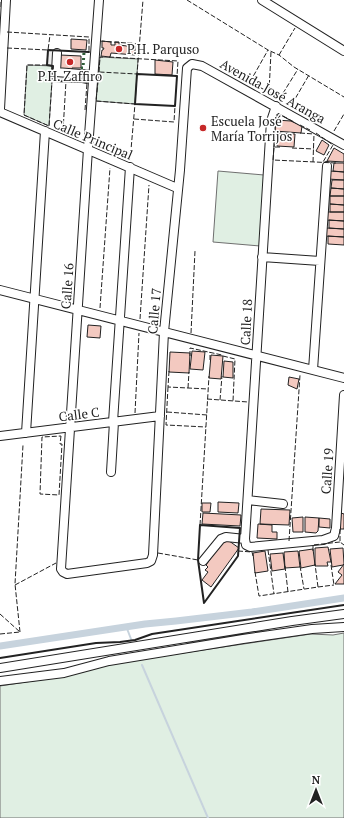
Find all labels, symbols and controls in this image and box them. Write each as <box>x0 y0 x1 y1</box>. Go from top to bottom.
place label: P.H. Parquso <box>127 40 199 58</box>
marker: P.H. Parquso <box>114 44 124 54</box>
street label: Avenida José Aranga <box>217 55 329 128</box>
marker: P.H. Zaffiro <box>65 57 75 67</box>
place label: P.H. Zaffiro <box>38 67 102 85</box>
place label: Escuela José María Torrijos <box>211 112 292 145</box>
street label: Calle Principal <box>51 114 136 164</box>
marker: Escuela José María Torrijos <box>198 123 208 133</box>
street label: Calle 16 <box>56 262 78 310</box>
street label: Calle 17 <box>143 287 165 335</box>
street label: Calle 18 <box>236 298 256 346</box>
street label: Calle C <box>58 403 100 425</box>
street label: Calle 19 <box>316 447 338 495</box>
north arrow <box>296 770 336 810</box>
text: N <box>312 773 321 787</box>

